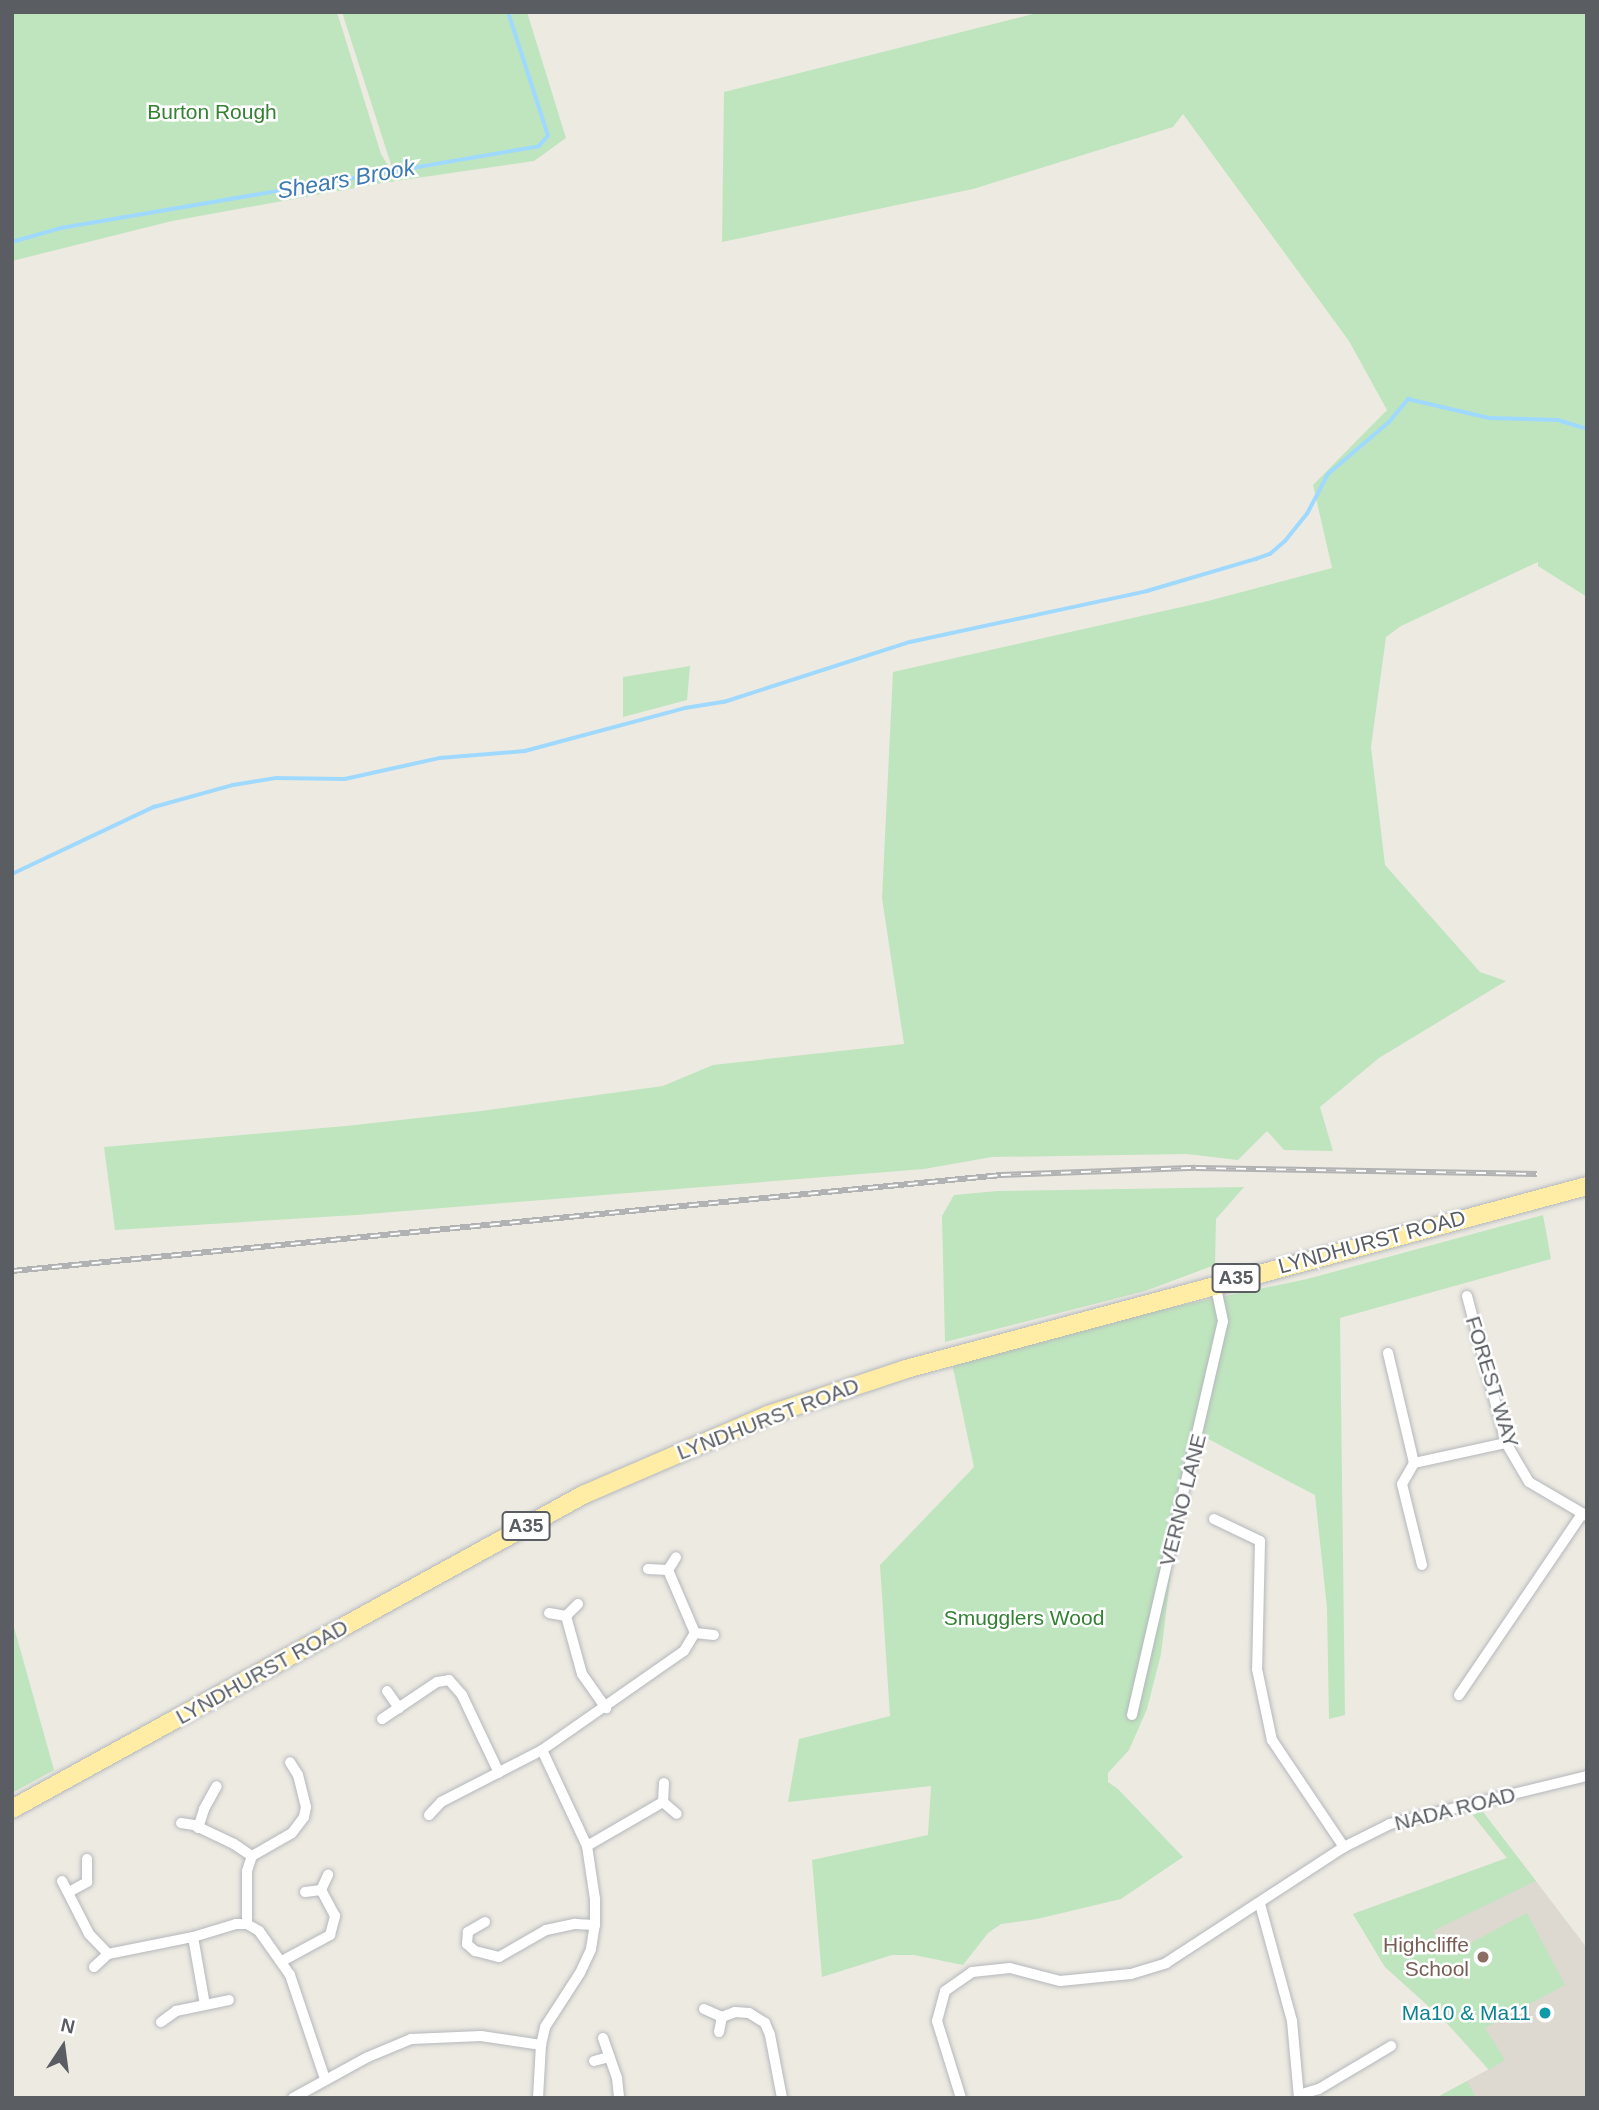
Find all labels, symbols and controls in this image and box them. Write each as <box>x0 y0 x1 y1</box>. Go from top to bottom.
park label: Burton Rough <box>147 99 277 125</box>
water label: Shears Brook <box>275 153 417 205</box>
street label: LYNDHURST ROAD <box>1275 1205 1469 1279</box>
road number: A35 <box>1212 1262 1260 1294</box>
street label: FOREST WAY <box>1460 1313 1524 1451</box>
street label: LYNDHURST ROAD <box>673 1373 863 1465</box>
street label: VERNO LANE <box>1154 1431 1212 1569</box>
road number: A35 <box>502 1510 550 1542</box>
park label: Smugglers Wood <box>944 1605 1104 1631</box>
street label: LYNDHURST ROAD <box>171 1614 353 1730</box>
street label: NADA ROAD <box>1391 1782 1519 1836</box>
place label: Highcliffe School <box>1383 1932 1469 1982</box>
marker: Highcliffe School <box>1475 1949 1491 1965</box>
place label: Ma10 & Ma11 <box>1402 2000 1531 2026</box>
marker: Ma10 & Ma11 <box>1537 2005 1553 2021</box>
north arrow <box>28 2012 98 2082</box>
text: N <box>59 2014 77 2038</box>

